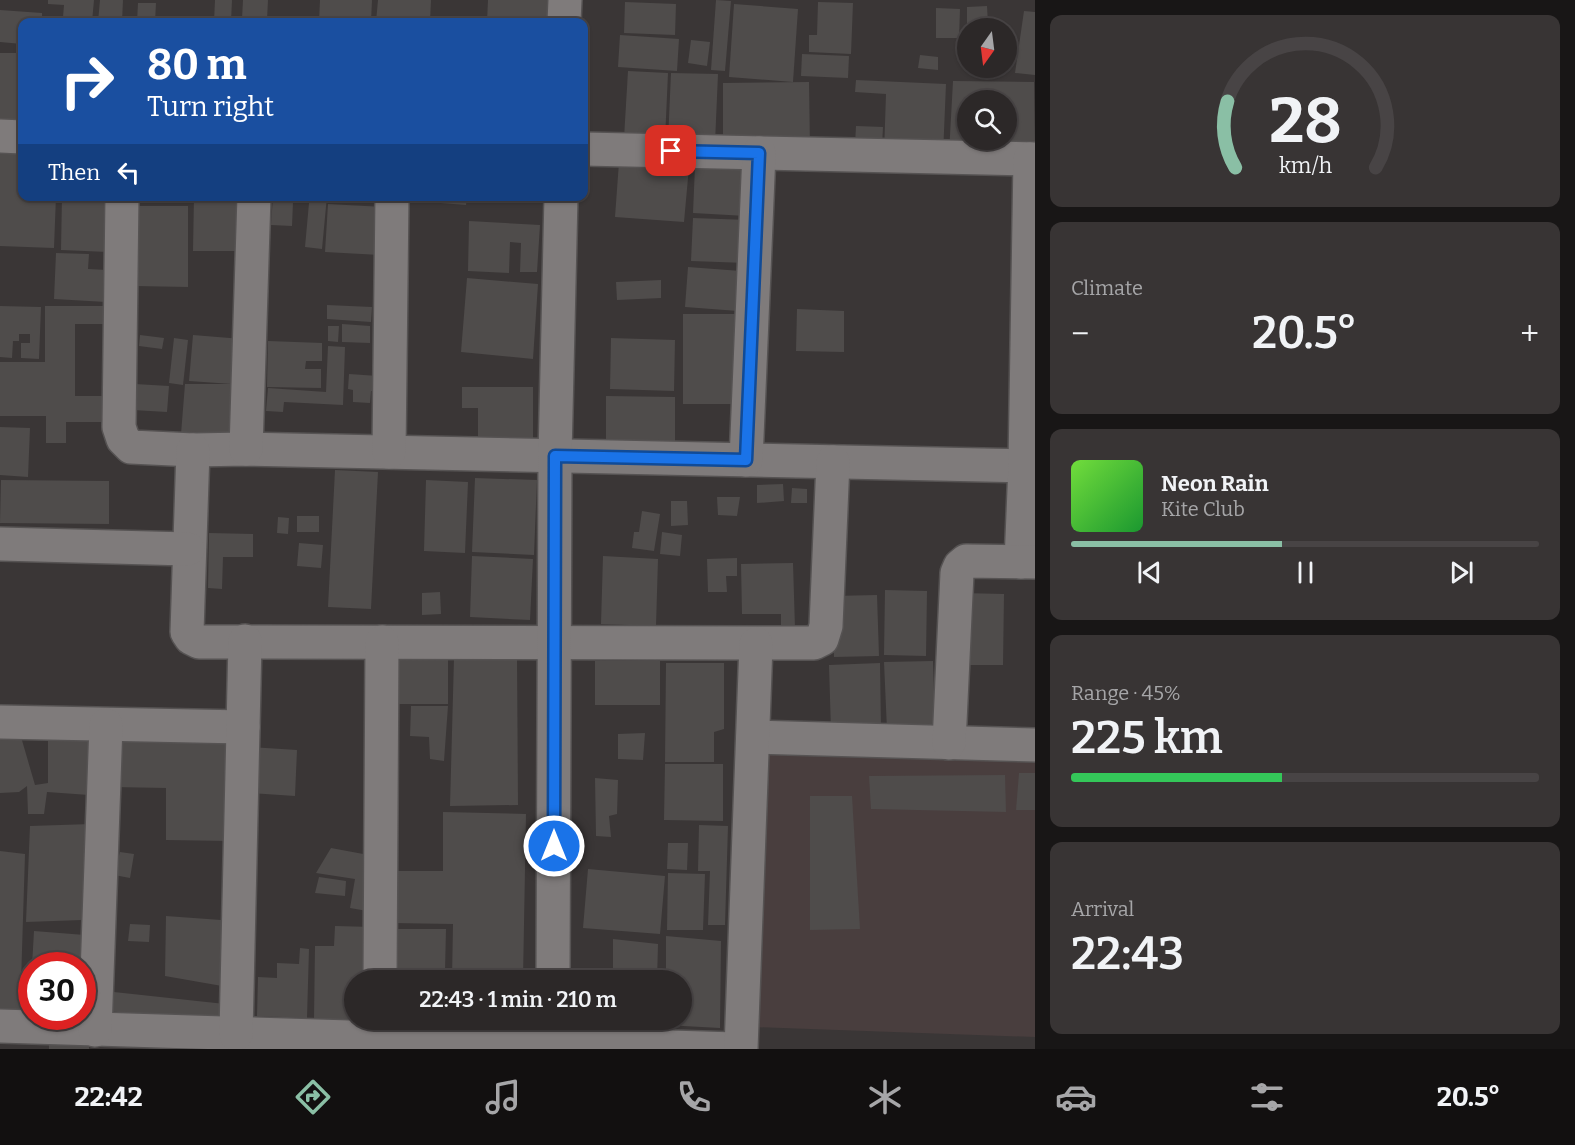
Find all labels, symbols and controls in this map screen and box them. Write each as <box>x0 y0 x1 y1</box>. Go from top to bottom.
north arrow <box>957 18 1017 78</box>
map controls <box>957 18 1017 150</box>
text: 80 m <box>147 40 247 90</box>
icon: right <box>48 42 126 120</box>
text: 28 <box>1269 84 1341 159</box>
button: search <box>957 90 1017 150</box>
text: Turn right <box>147 91 274 123</box>
pin <box>645 125 696 176</box>
icon: arrive <box>654 134 687 167</box>
text: km/h <box>1278 153 1332 179</box>
icon: left <box>112 156 145 189</box>
text: Then <box>48 159 100 186</box>
text: Climate <box>1071 276 1143 300</box>
text: 20.5° <box>1252 306 1357 360</box>
text: − <box>1071 314 1089 354</box>
text: + <box>1520 314 1539 354</box>
text: Neon Rain <box>1161 470 1269 497</box>
text: Kite Club <box>1161 497 1245 521</box>
icon: previous <box>1133 556 1166 589</box>
icon: pause <box>1289 556 1322 589</box>
icon: next <box>1445 556 1478 589</box>
text: Range · 45% <box>1071 681 1181 705</box>
text: 225 km <box>1071 711 1223 765</box>
position arrow <box>522 814 586 878</box>
text: Arrival <box>1071 897 1134 921</box>
text: 22:43 <box>1071 927 1184 981</box>
speed limit sign: 30 <box>18 952 96 1030</box>
text: 22:43 · 1 min · 210 m <box>419 986 617 1013</box>
icon: directions <box>292 1076 334 1118</box>
icon: music <box>482 1076 524 1118</box>
icon: phone <box>673 1076 715 1118</box>
icon: climate <box>864 1076 906 1118</box>
icon: car <box>1055 1076 1097 1118</box>
icon: filters <box>1246 1076 1288 1118</box>
text: 22:42 <box>74 1081 143 1113</box>
text: 20.5° <box>1437 1081 1500 1113</box>

